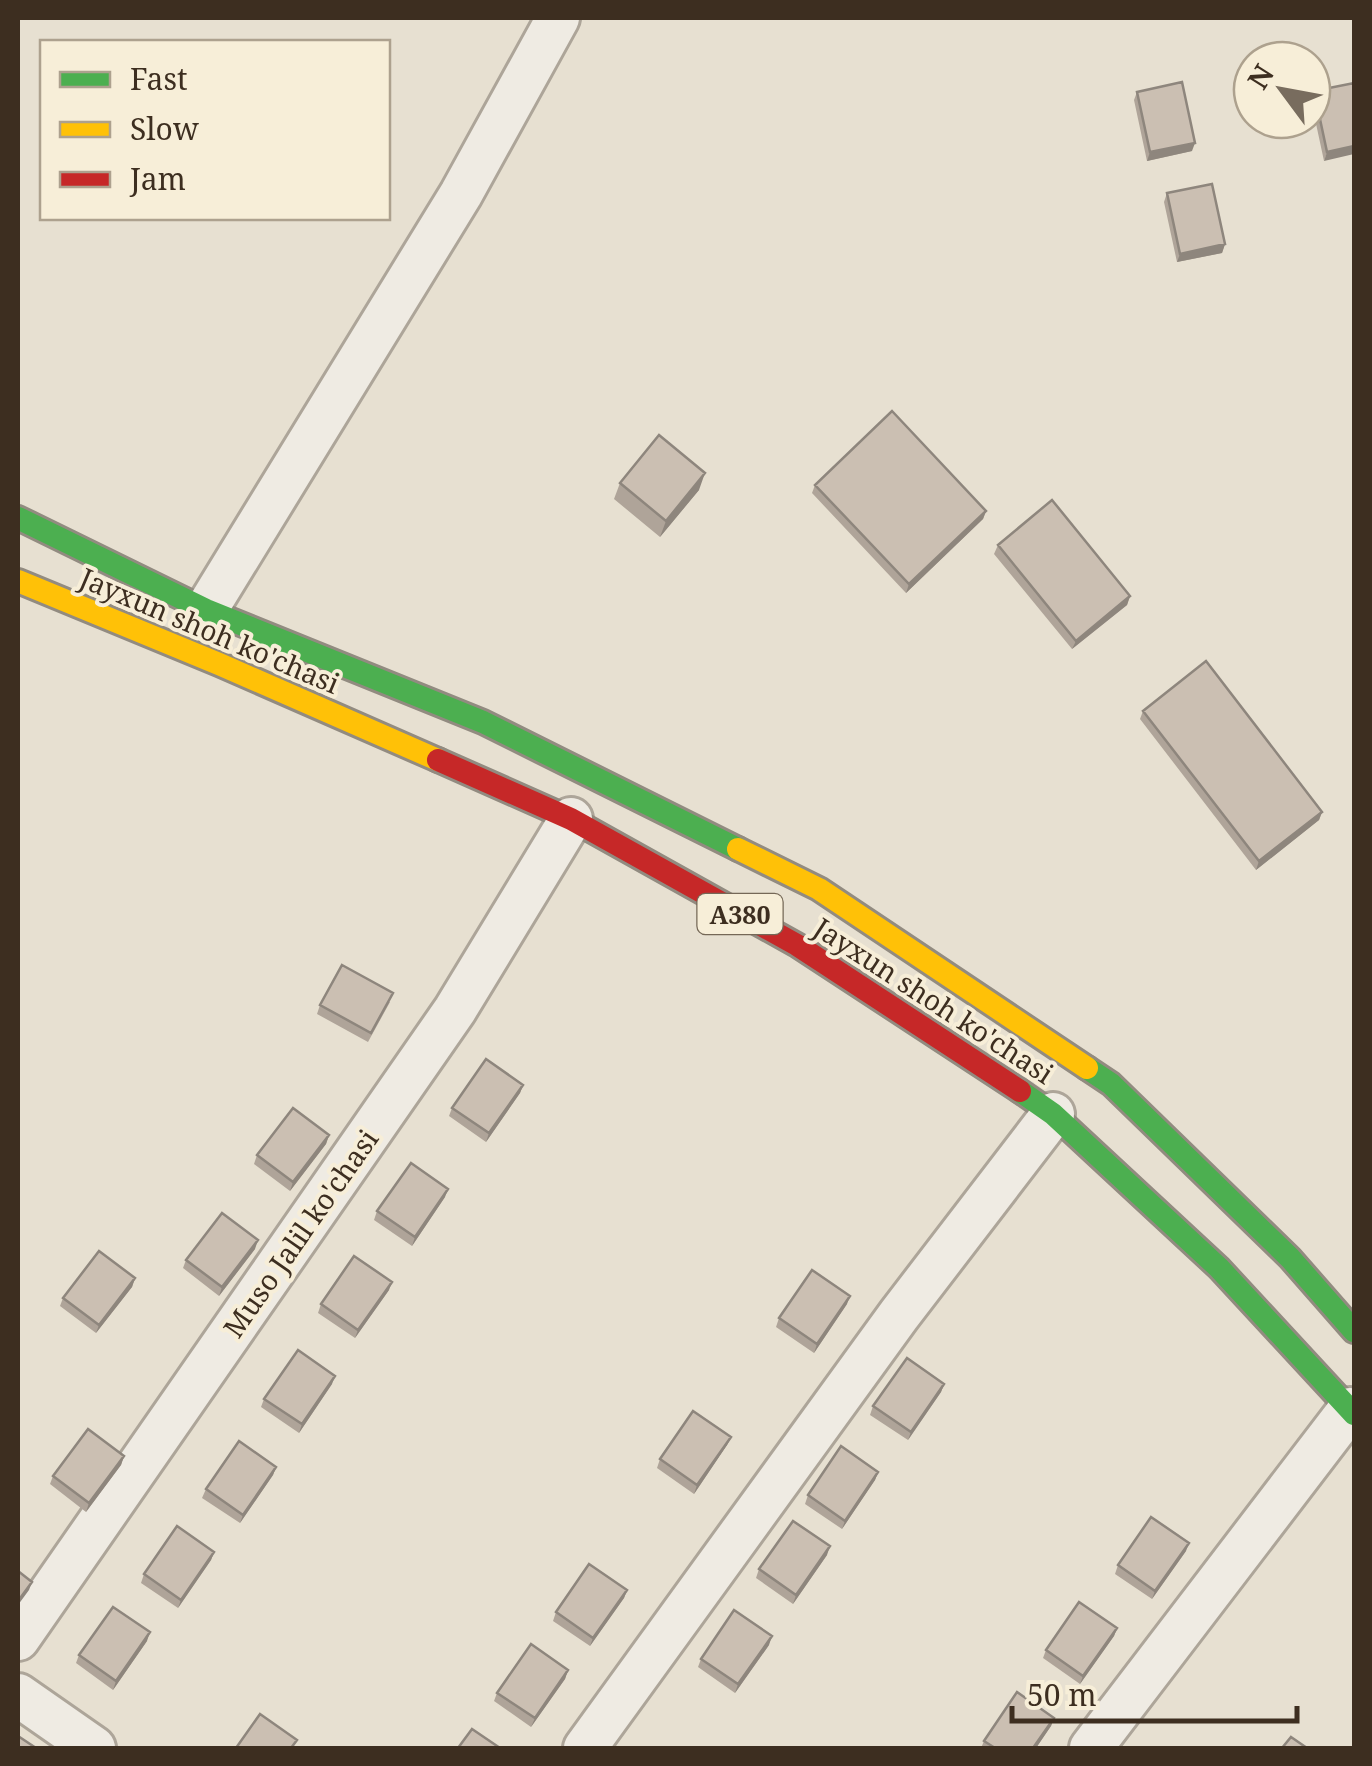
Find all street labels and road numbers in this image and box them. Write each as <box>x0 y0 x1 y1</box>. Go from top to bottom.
street label: Jayxun shoh ko'chasi <box>74 558 346 702</box>
road number: A380 <box>698 894 782 934</box>
street label: Jayxun shoh ko'chasi <box>806 908 1061 1092</box>
street label: Muso Jalil ko'chasi <box>214 1121 386 1345</box>

